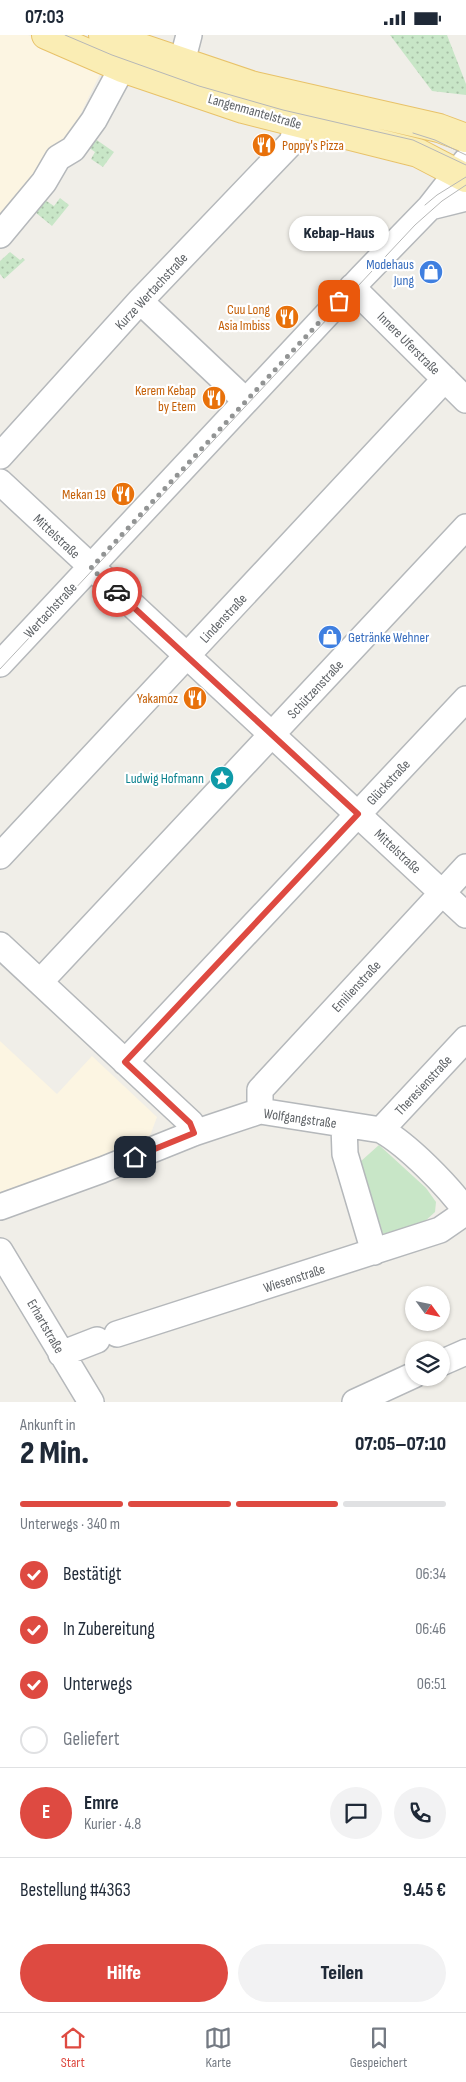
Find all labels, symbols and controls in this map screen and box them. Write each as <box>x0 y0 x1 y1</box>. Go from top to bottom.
text: 07:03 <box>25 6 64 29</box>
street label: Langenmantelstraße <box>206 90 304 133</box>
restaurant icon: Poppy's Pizza <box>251 132 277 158</box>
place label: Poppy's Pizza <box>282 137 344 154</box>
callout: Kebap-Haus <box>289 216 389 251</box>
text: Kebap-Haus <box>304 224 374 243</box>
street label: Kurze Wertachstraße <box>112 249 191 333</box>
place label: Modehaus Jung <box>366 256 414 289</box>
shop icon: Modehaus Jung <box>418 259 444 285</box>
pin <box>318 280 360 322</box>
icon: bag <box>325 287 353 315</box>
place label: Cuu Long Asia Imbiss <box>218 301 270 334</box>
restaurant icon: Cuu Long Asia Imbiss <box>274 304 300 330</box>
street label: Innere Uferstraße <box>374 308 444 378</box>
place label: Kerem Kebap by Etem <box>135 382 196 415</box>
restaurant icon: Kerem Kebap by Etem <box>201 385 227 411</box>
restaurant icon: Mekan 19 <box>110 481 136 507</box>
place label: Mekan 19 <box>62 486 106 503</box>
street label: Mittelstraße <box>30 511 84 562</box>
courier <box>92 567 142 617</box>
icon: car <box>103 578 131 606</box>
street label: Wertachstraße <box>20 579 80 642</box>
street label: Lindenstraße <box>196 590 250 647</box>
shop icon: Getränke Wehner <box>317 624 343 650</box>
place label: Getränke Wehner <box>348 629 429 646</box>
street label: Schützenstraße <box>284 656 347 722</box>
restaurant icon: Yakamoz <box>182 685 208 711</box>
place label: Yakamoz <box>137 690 178 707</box>
street label: Glückstraße <box>363 756 414 809</box>
place icon: Ludwig Hofmann <box>209 765 235 791</box>
place label: Ludwig Hofmann <box>126 770 204 787</box>
street label: Mittelstraße <box>371 826 425 877</box>
street label: Emilienstraße <box>328 957 385 1016</box>
street label: Theresienstraße <box>391 1052 455 1119</box>
street label: Wolfgangstraße <box>262 1105 338 1132</box>
pin <box>114 1136 156 1178</box>
icon: home <box>121 1143 149 1171</box>
street label: Wiesenstraße <box>261 1261 327 1296</box>
north arrow <box>405 1286 450 1331</box>
map controls <box>405 1286 450 1386</box>
street label: Erhartstraße <box>23 1296 68 1356</box>
button: layers <box>405 1341 450 1386</box>
text: Ankunft in <box>20 1416 76 1435</box>
text: 07:05–07:10 <box>355 1433 446 1456</box>
text: 2 Min. <box>20 1434 89 1473</box>
text: Unterwegs · 340 m <box>20 1515 120 1534</box>
icon: check <box>20 1561 48 1589</box>
text: Bestätigt <box>63 1563 122 1586</box>
text: 06:34 <box>415 1565 446 1584</box>
icon: check <box>20 1616 48 1644</box>
text: In Zubereitung <box>63 1618 155 1641</box>
text: 06:46 <box>415 1620 446 1639</box>
icon: check <box>20 1671 48 1699</box>
text: Unterwegs <box>63 1673 132 1696</box>
text: 06:51 <box>417 1675 446 1694</box>
text: Geliefert <box>63 1728 119 1751</box>
button: chat <box>330 1787 382 1839</box>
button: phone <box>394 1787 446 1839</box>
text: Emre <box>84 1792 119 1815</box>
text: E <box>42 1801 50 1824</box>
text: Kurier · 4.8 <box>84 1815 141 1834</box>
text: Bestellung #4363 <box>20 1879 131 1902</box>
text: 9.45 € <box>403 1879 446 1902</box>
button: Hilfe <box>20 1944 228 2002</box>
button: Teilen <box>238 1944 446 2002</box>
tab: Start <box>59 2024 87 2071</box>
tab: Karte <box>204 2024 232 2071</box>
tab: Gespeichert <box>350 2024 407 2071</box>

